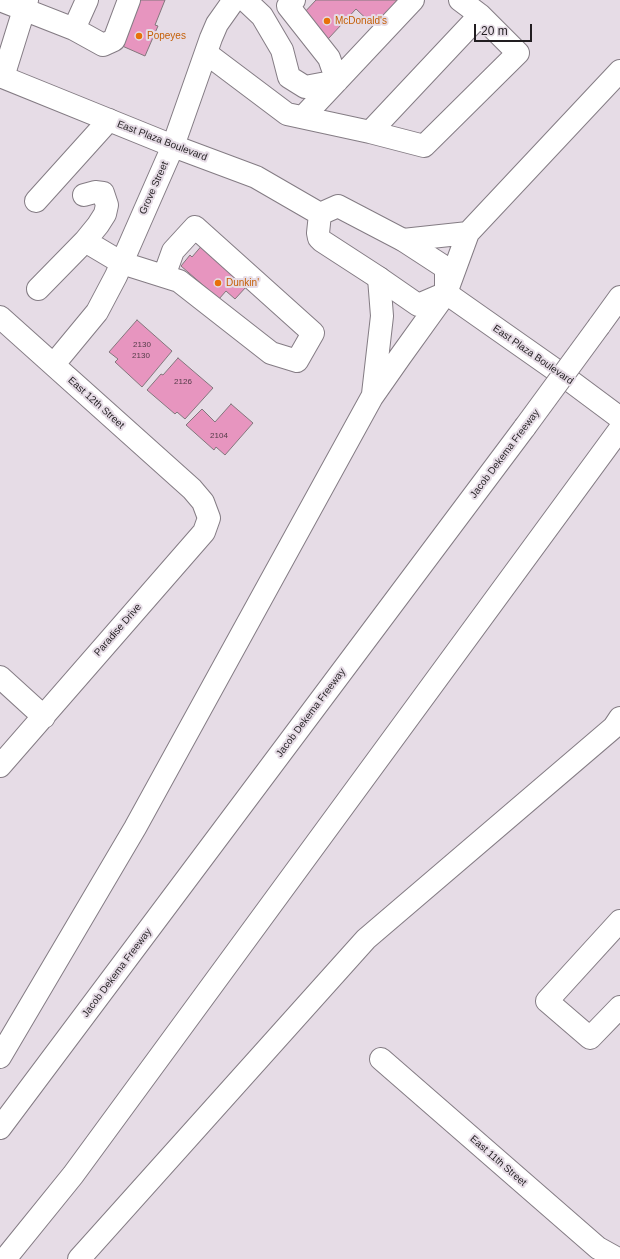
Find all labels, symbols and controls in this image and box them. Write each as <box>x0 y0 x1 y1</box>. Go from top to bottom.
place label: McDonald's <box>335 15 387 27</box>
marker: McDonald's <box>322 16 332 26</box>
scale bar <box>476 16 534 42</box>
text: 20 m <box>481 24 508 38</box>
place label: Popeyes <box>147 30 186 42</box>
marker: Popeyes <box>134 31 144 41</box>
street label: East Plaza Boulevard <box>115 118 209 164</box>
street label: Grove Street <box>137 160 171 216</box>
place label: Dunkin' <box>226 277 259 289</box>
marker: Dunkin' <box>213 278 223 288</box>
street label: East Plaza Boulevard <box>490 323 576 387</box>
house number: 2130 <box>133 340 151 350</box>
house number: 2130 <box>132 351 150 361</box>
street label: East 12th Street <box>65 375 127 431</box>
house number: 2126 <box>174 377 192 387</box>
street label: Jacob Dekema Freeway <box>468 407 542 501</box>
house number: 2104 <box>210 431 228 441</box>
street label: Paradise Drive <box>92 601 144 659</box>
street label: Jacob Dekema Freeway <box>274 666 348 760</box>
street label: Jacob Dekema Freeway <box>80 926 154 1020</box>
street label: East 11th Street <box>467 1133 529 1189</box>

